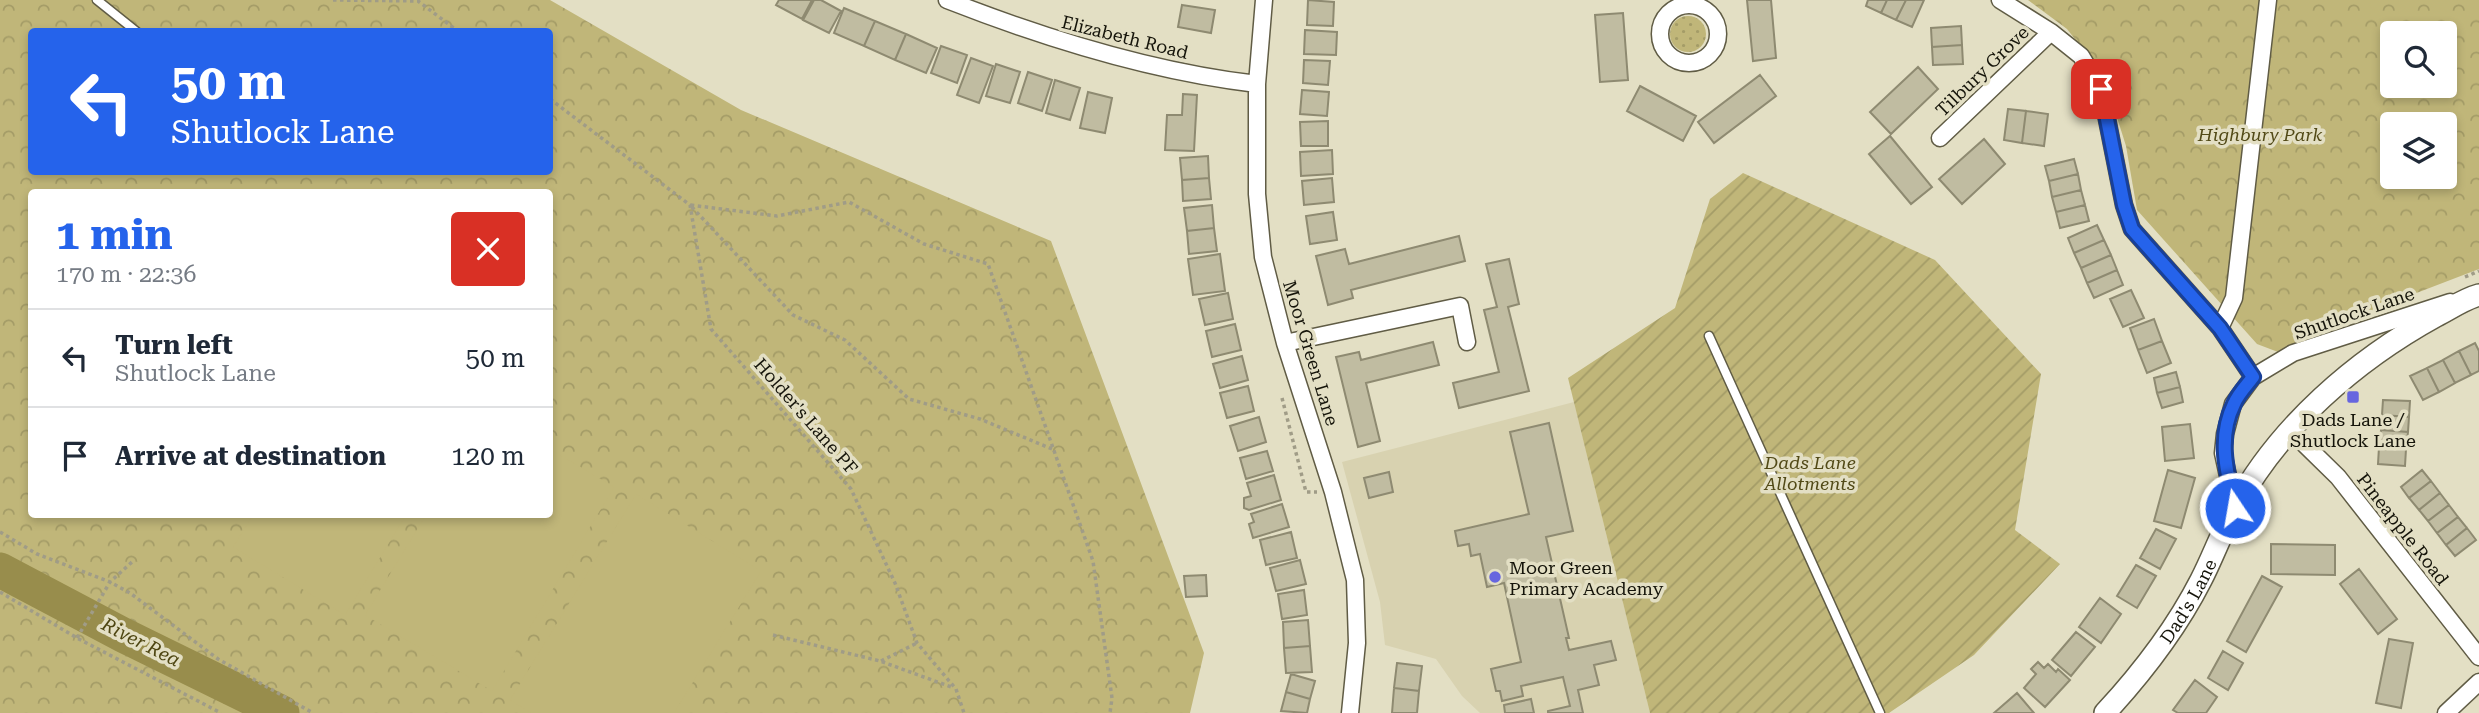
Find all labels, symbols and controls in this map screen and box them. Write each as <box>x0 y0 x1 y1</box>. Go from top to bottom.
street label: Elizabeth Road <box>1060 11 1191 63</box>
street label: Tilbury Grove <box>1931 21 2033 121</box>
map controls <box>2380 21 2457 189</box>
button: search <box>2380 21 2457 98</box>
text: 50 m <box>171 54 286 111</box>
icon: left <box>56 56 147 147</box>
pin <box>2071 59 2131 119</box>
icon: arrive <box>2082 70 2120 108</box>
button: layers <box>2380 112 2457 189</box>
text: Shutlock Lane <box>171 113 395 151</box>
park label: Highbury Park <box>2197 124 2322 145</box>
text: 1 min <box>56 210 173 259</box>
button: close <box>451 212 525 286</box>
text: 170 m · 22:36 <box>56 261 196 288</box>
street label: Moor Green Lane <box>1279 278 1343 428</box>
street label: Shutlock Lane <box>2291 283 2417 343</box>
text: Turn left <box>115 330 233 360</box>
icon: left <box>56 339 94 377</box>
text: 50 m <box>466 343 525 373</box>
street label: Holder's Lane PF <box>750 354 862 478</box>
text: Shutlock Lane <box>115 360 276 387</box>
marker: Dads Lane / Shutlock Lane <box>2345 389 2361 405</box>
place label: Dads Lane / Shutlock Lane <box>2290 409 2416 451</box>
icon: arrive <box>56 437 94 475</box>
text: Arrive at destination <box>115 441 386 471</box>
text: 120 m <box>451 441 525 471</box>
park label: Dads Lane Allotments <box>1763 452 1856 494</box>
street label: Pineapple Road <box>2353 469 2454 590</box>
position arrow <box>2198 471 2272 545</box>
street label: Dad's Lane <box>2155 555 2220 647</box>
place label: Moor Green Primary Academy <box>1509 557 1664 599</box>
marker: Moor Green Primary Academy <box>1487 569 1503 585</box>
water label: River Rea <box>97 612 184 672</box>

